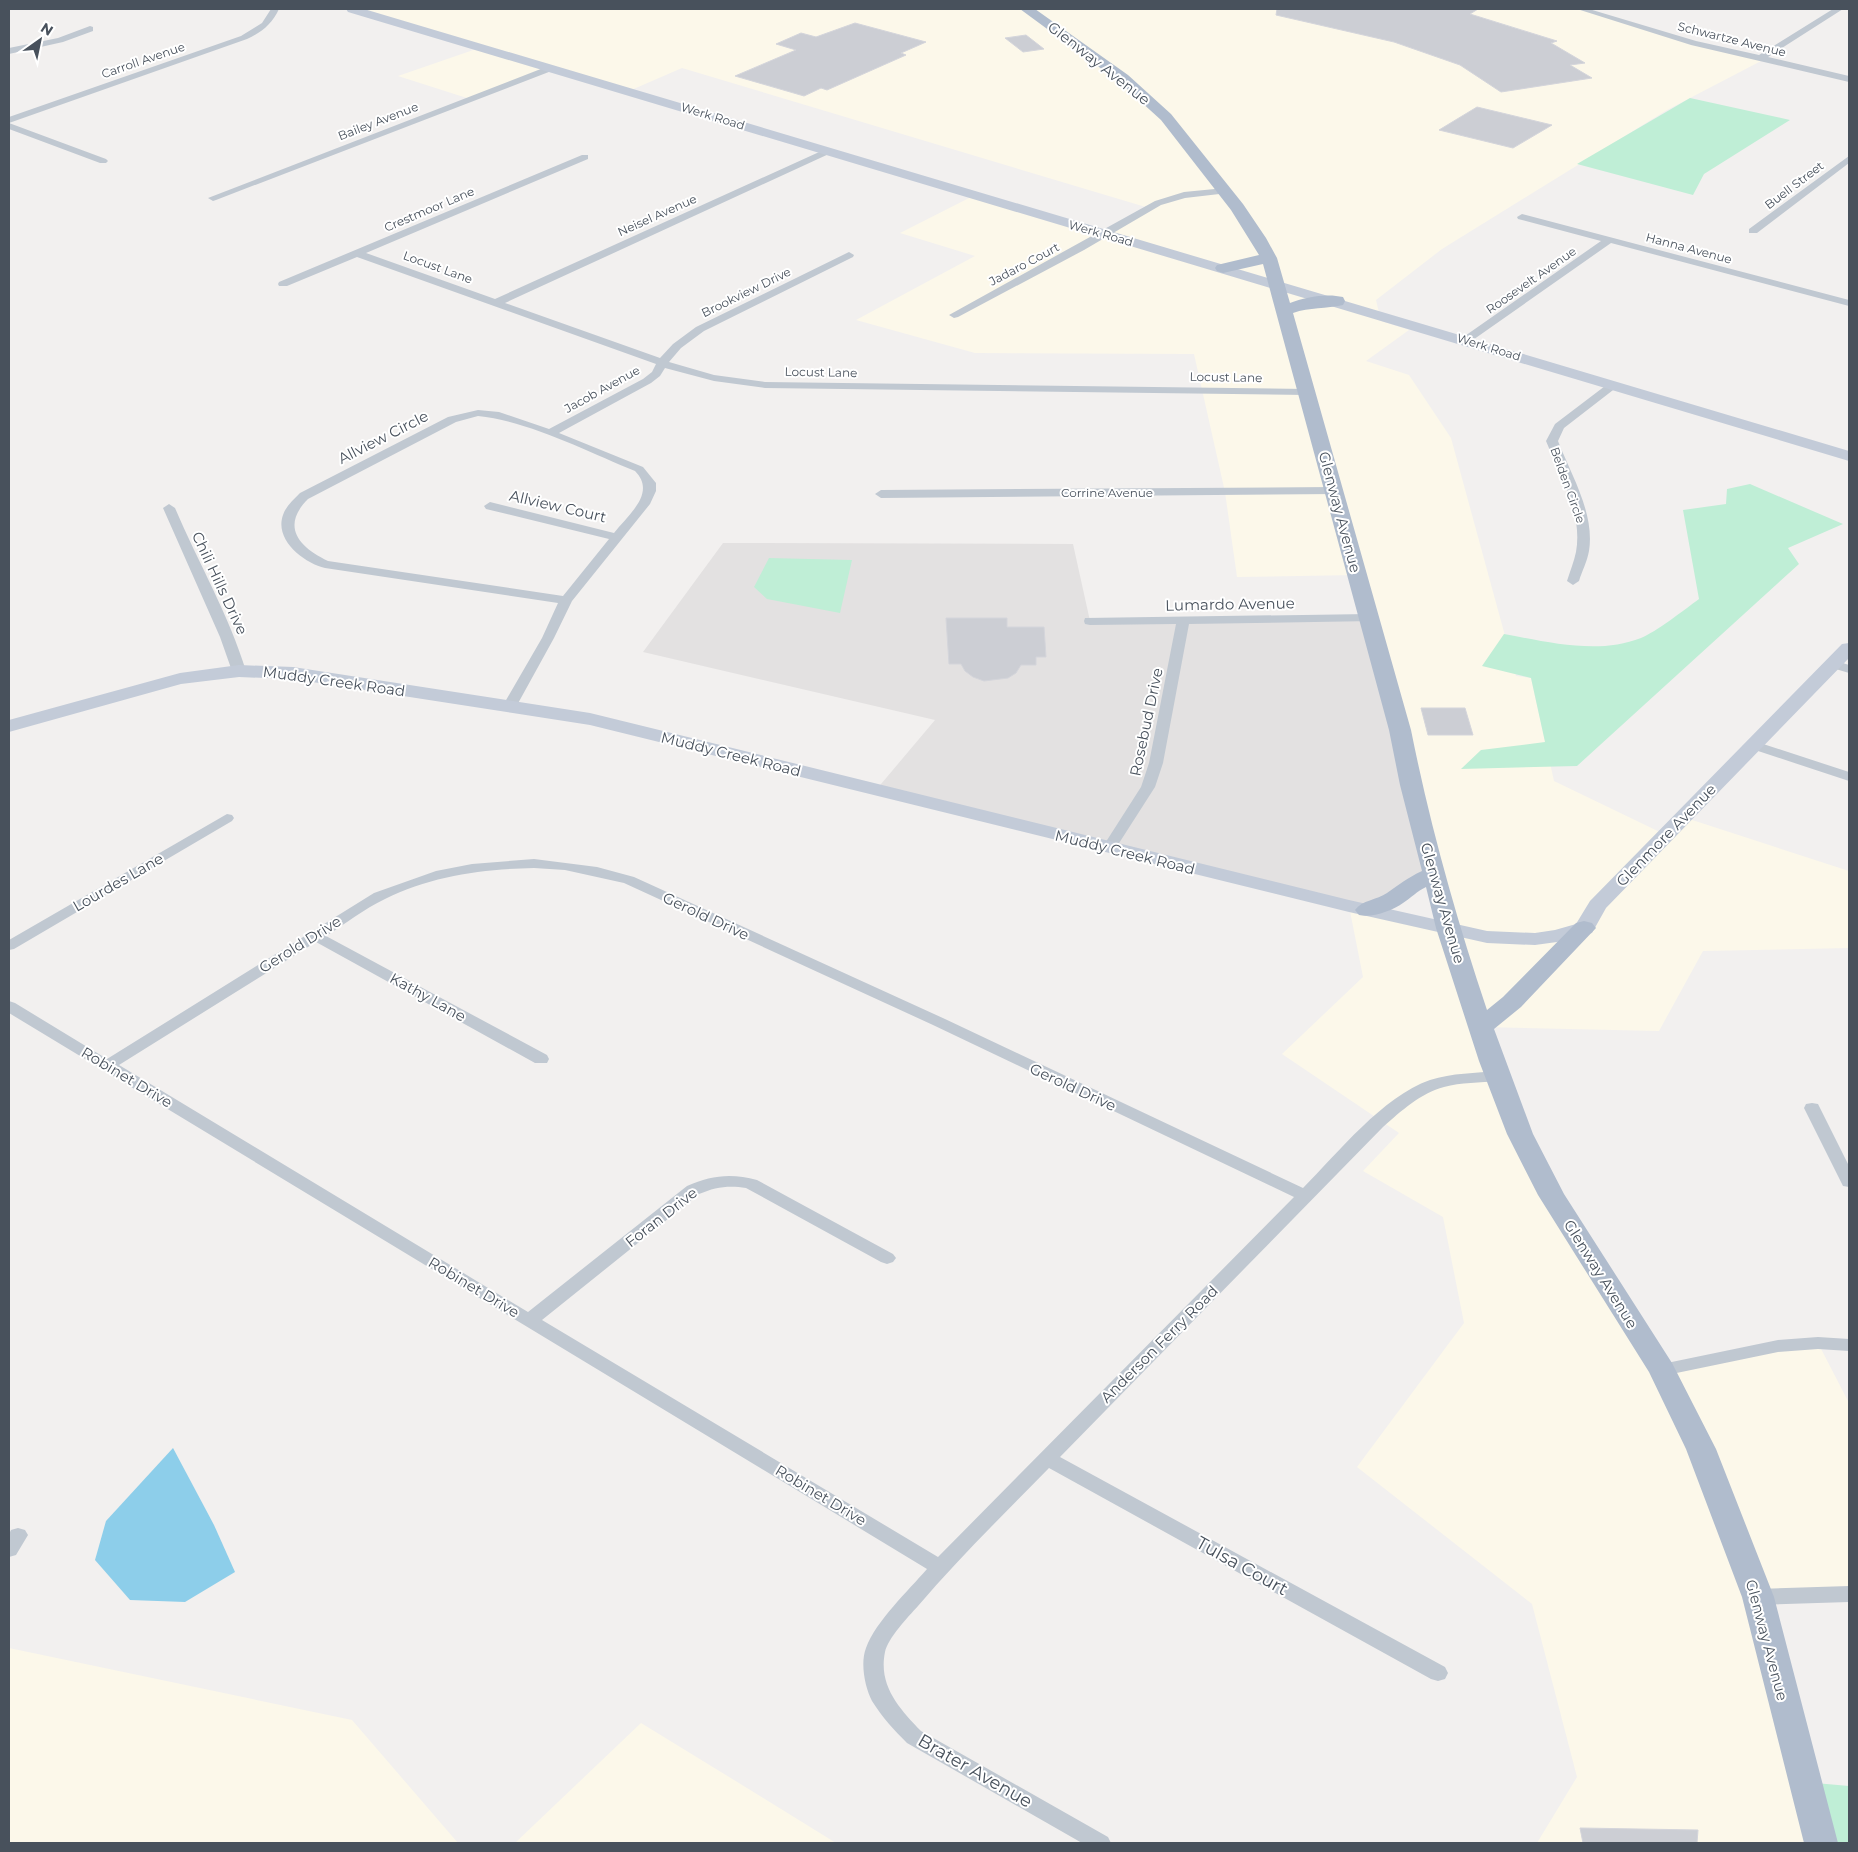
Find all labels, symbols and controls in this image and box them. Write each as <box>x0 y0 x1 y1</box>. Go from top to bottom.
north arrow <box>15 15 65 65</box>
street label: Glenway Avenue <box>1044 17 1154 109</box>
text: N <box>37 18 57 40</box>
street label: Schwartze Avenue <box>1676 18 1788 60</box>
street label: Carroll Avenue <box>99 39 187 81</box>
street label: Bailey Avenue <box>336 99 420 143</box>
street label: Werk Road <box>679 99 747 133</box>
street label: Buell Street <box>1761 158 1827 212</box>
street label: Crestmoor Lane <box>382 183 476 235</box>
street label: Neisel Avenue <box>615 191 699 239</box>
street label: Werk Road <box>1067 217 1135 249</box>
street label: Hanna Avenue <box>1644 229 1734 267</box>
street label: Jadaro Court <box>985 239 1062 289</box>
street label: Roosevelt Avenue <box>1483 243 1579 317</box>
street label: Locust Lane <box>401 248 475 286</box>
street label: Brookview Drive <box>699 264 793 320</box>
street label: Werk Road <box>1455 330 1523 364</box>
street label: Jacob Avenue <box>561 362 642 416</box>
street label: Locust Lane <box>785 364 857 380</box>
street label: Locust Lane <box>1190 369 1262 385</box>
street label: Allview Circle <box>335 406 431 468</box>
street label: Belden Circle <box>1547 445 1589 525</box>
street label: Glenway Avenue <box>1315 449 1365 575</box>
street label: Corrine Avenue <box>1061 485 1153 500</box>
street label: Allview Court <box>508 486 608 526</box>
street label: Chili Hills Drive <box>188 528 252 638</box>
street label: Lumardo Avenue <box>1165 593 1295 615</box>
street label: Muddy Creek Road <box>262 662 406 700</box>
street label: Rosebud Drive <box>1125 666 1167 778</box>
street label: Muddy Creek Road <box>659 727 803 781</box>
street label: Glenmore Avenue <box>1612 780 1720 890</box>
street label: Muddy Creek Road <box>1053 825 1197 879</box>
street label: Glenway Avenue <box>1417 840 1469 966</box>
street label: Lourdes Lane <box>69 848 167 916</box>
street label: Gerold Drive <box>660 888 752 944</box>
street label: Gerold Drive <box>255 911 345 977</box>
street label: Kathy Lane <box>387 968 469 1026</box>
street label: Robinet Drive <box>78 1042 176 1112</box>
street label: Gerold Drive <box>1027 1059 1119 1115</box>
street label: Foran Drive <box>621 1183 701 1251</box>
street label: Glenway Avenue <box>1560 1216 1642 1332</box>
street label: Robinet Drive <box>425 1252 523 1322</box>
street label: Anderson Ferry Road <box>1096 1281 1222 1407</box>
street label: Robinet Drive <box>772 1460 870 1530</box>
street label: Tulsa Court <box>1192 1532 1292 1600</box>
street label: Glenway Avenue <box>1742 1577 1792 1703</box>
street label: Brater Avenue <box>914 1729 1036 1813</box>

